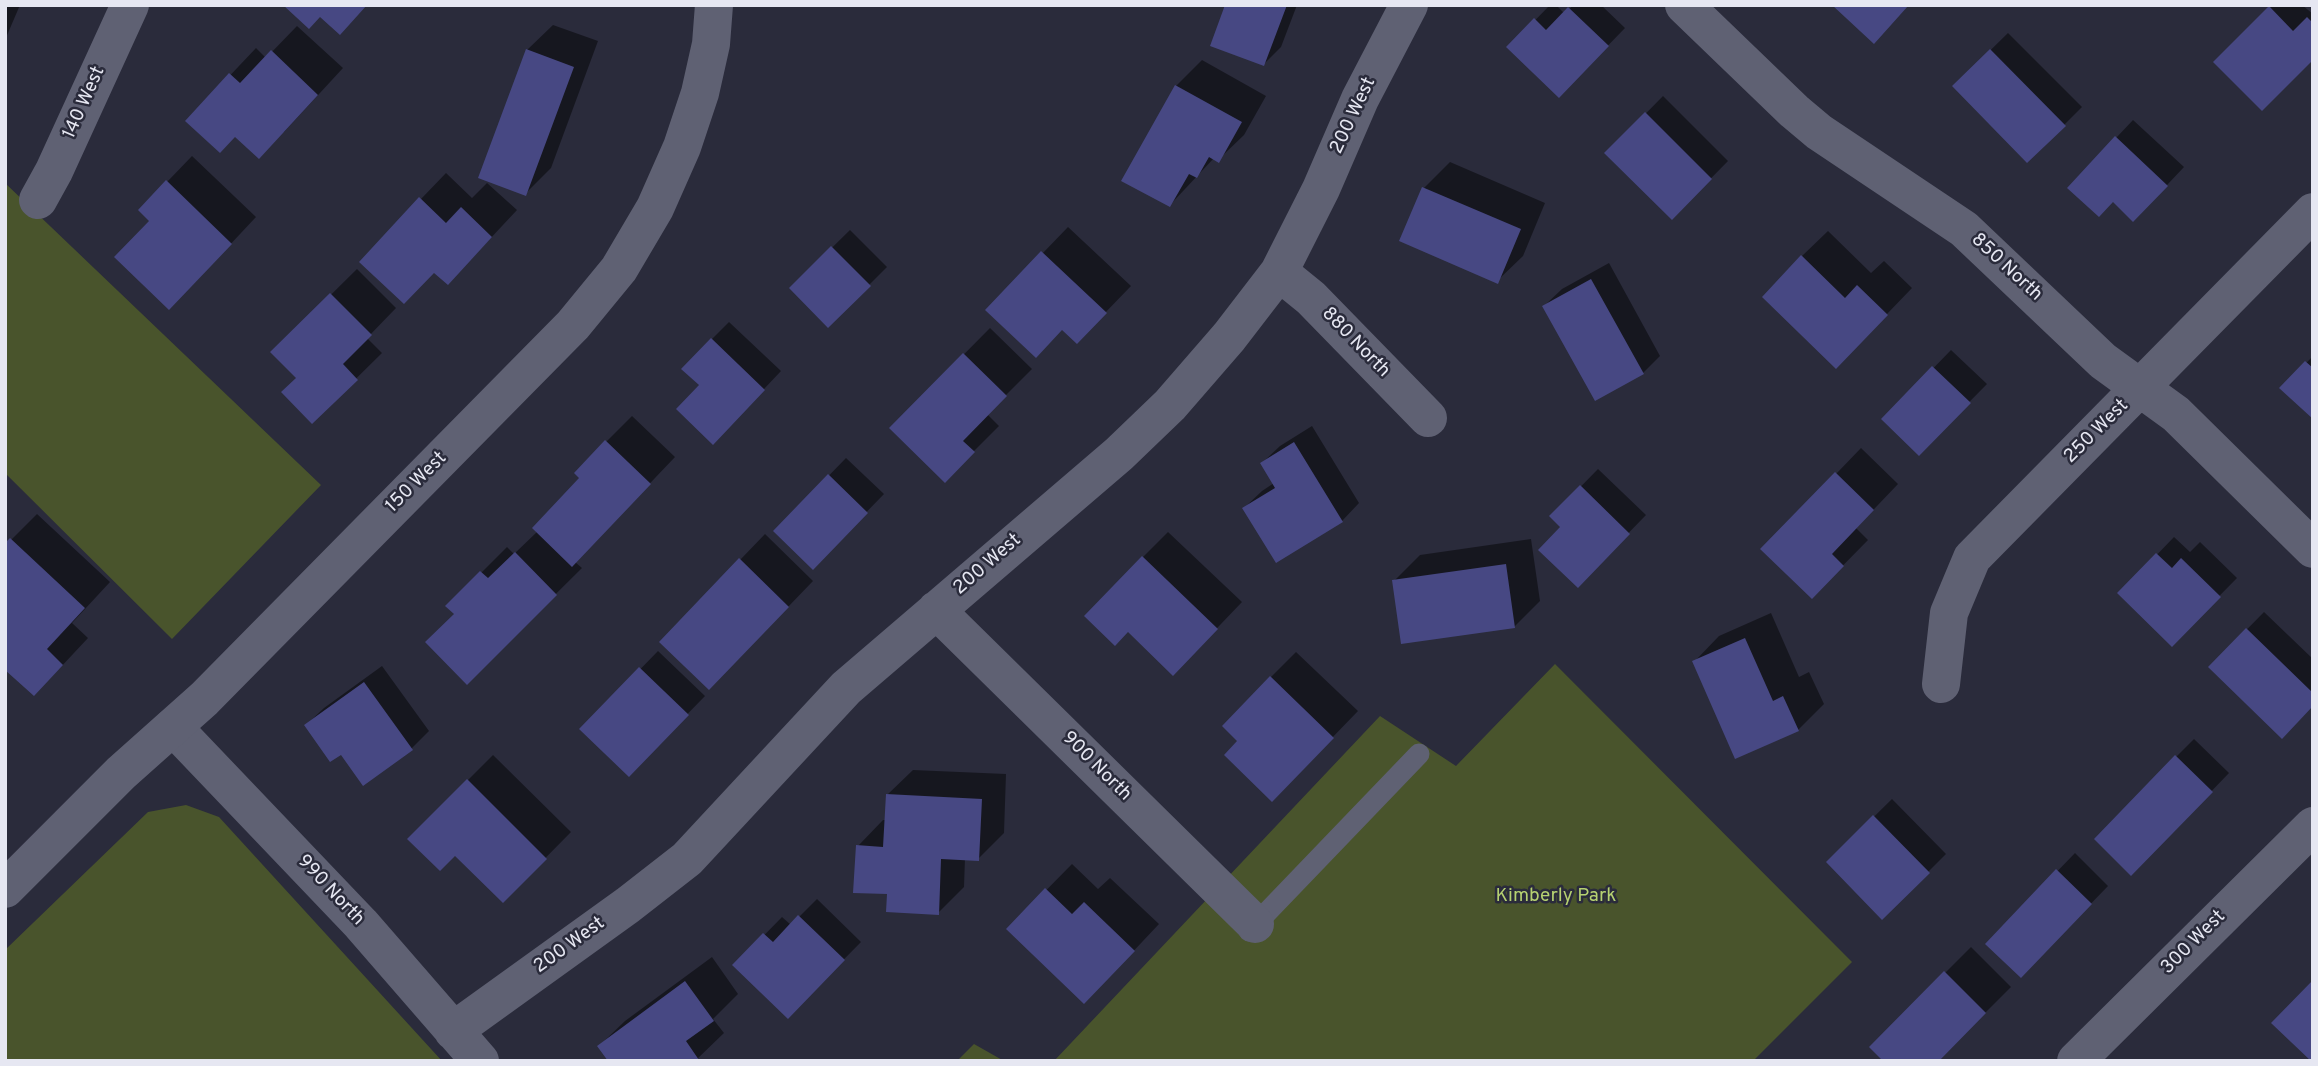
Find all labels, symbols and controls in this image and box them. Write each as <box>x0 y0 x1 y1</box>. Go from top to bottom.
street label: 140 West <box>59 63 111 143</box>
street label: 200 West <box>1326 74 1382 158</box>
street label: 850 North <box>1966 229 2046 307</box>
street label: 880 North <box>1316 303 1394 383</box>
street label: 250 West <box>2060 395 2134 469</box>
street label: 150 West <box>382 448 452 518</box>
street label: 200 West <box>950 530 1026 600</box>
street label: 900 North <box>1056 727 1136 807</box>
street label: 990 North <box>292 851 368 931</box>
park label: Kimberly Park <box>1496 886 1616 908</box>
street label: 300 West <box>2157 906 2231 980</box>
street label: 200 West <box>530 913 610 979</box>

